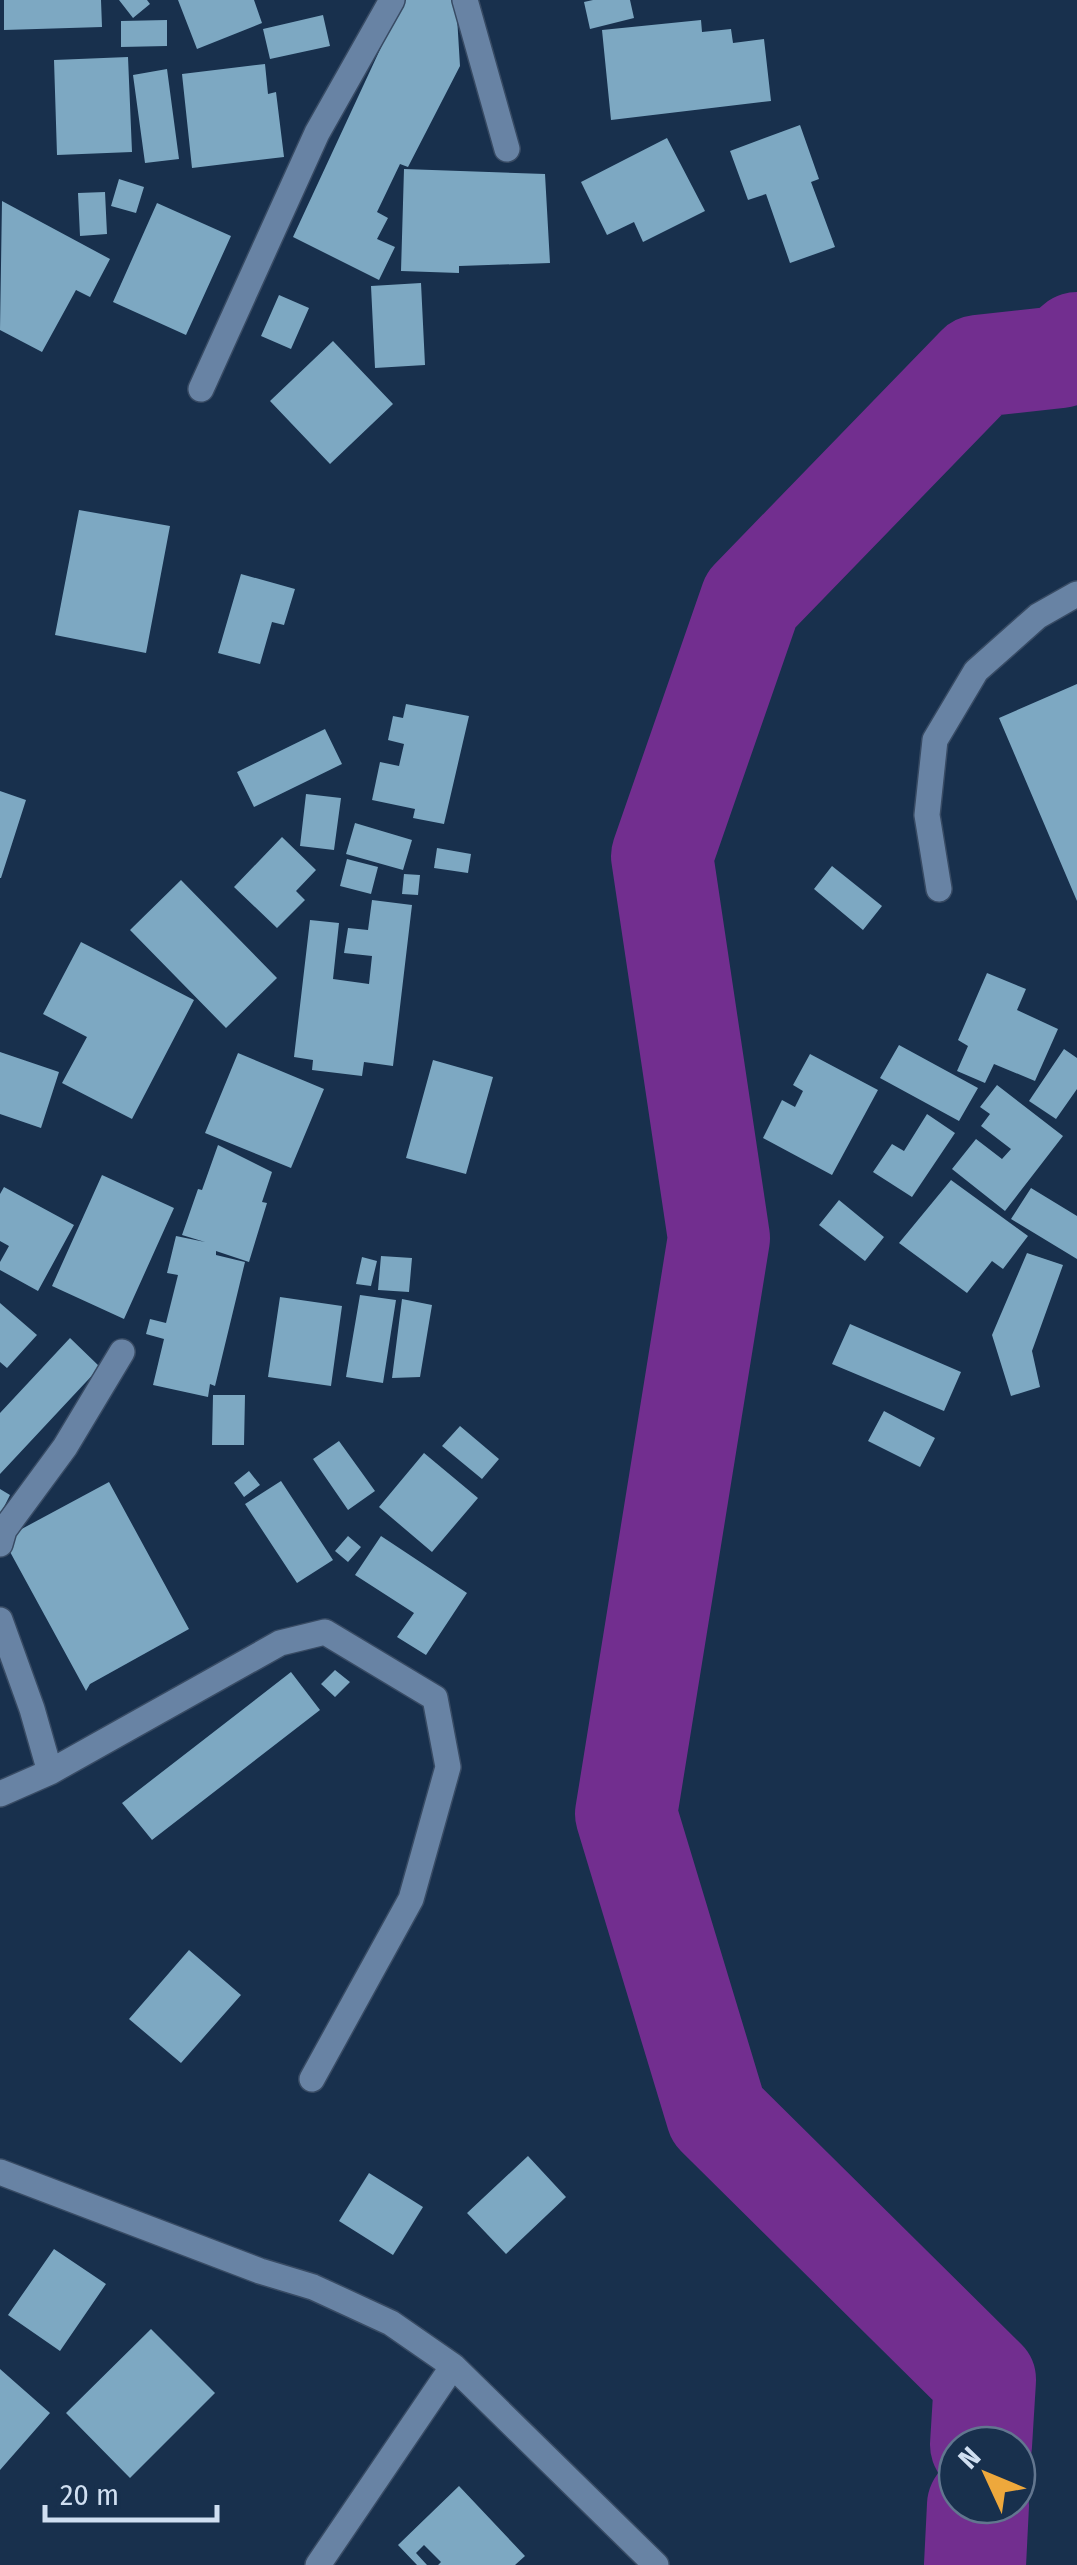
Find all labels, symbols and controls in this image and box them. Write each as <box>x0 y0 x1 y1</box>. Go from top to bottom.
north arrow <box>937 2425 1037 2525</box>
text: N <box>952 2440 987 2475</box>
scale bar <box>45 2460 218 2522</box>
text: 20 m <box>60 2477 119 2513</box>

